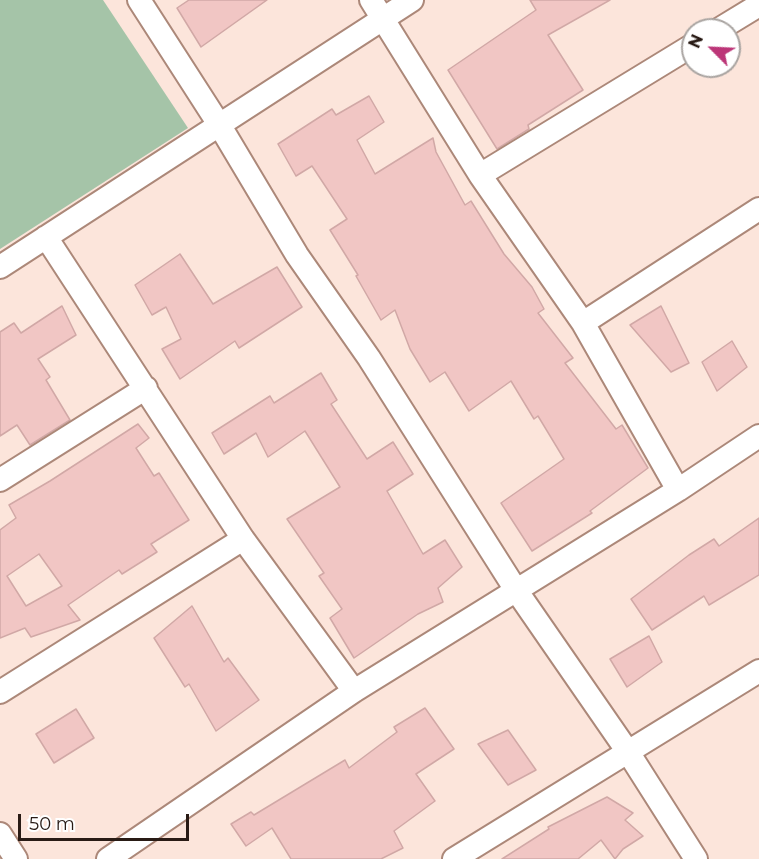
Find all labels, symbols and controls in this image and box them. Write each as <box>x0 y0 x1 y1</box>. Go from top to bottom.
north arrow <box>681 18 741 78</box>
text: N <box>685 32 707 51</box>
scale bar <box>21 802 192 840</box>
text: 50 m <box>29 813 75 835</box>

